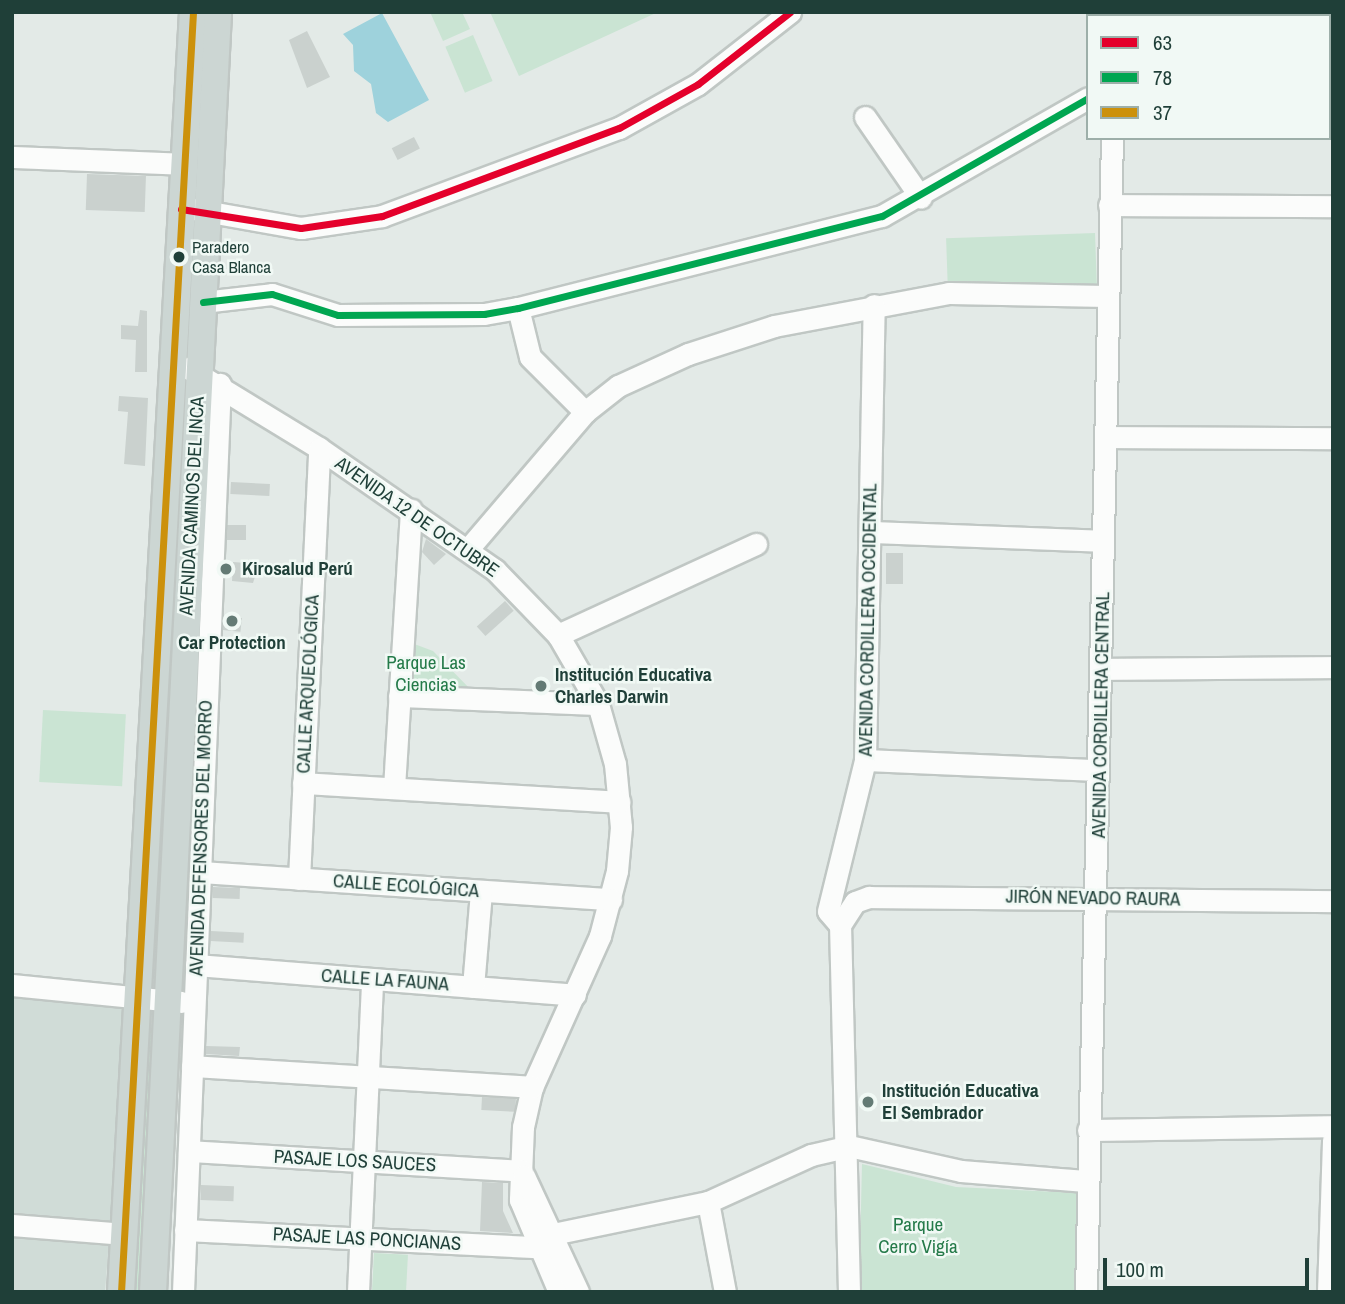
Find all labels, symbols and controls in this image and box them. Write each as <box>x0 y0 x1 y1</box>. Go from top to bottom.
legend <box>1086 14 1331 140</box>
text: 63 <box>1153 28 1172 57</box>
text: 78 <box>1153 63 1172 92</box>
text: 37 <box>1153 98 1172 127</box>
place label: Paradero Casa Blanca <box>192 237 271 277</box>
marker: Paradero Casa Blanca <box>172 250 186 264</box>
street label: AVENIDA CAMINOS DEL INCA <box>175 395 209 617</box>
street label: AVENIDA 12 DE OCTUBRE <box>330 452 504 582</box>
street label: AVENIDA CORDILLERA OCCIDENTAL <box>854 482 882 758</box>
place label: Kirosalud Perú <box>242 558 353 580</box>
marker: Kirosalud Perú <box>216 559 236 579</box>
street label: AVENIDA CORDILLERA CENTRAL <box>1087 591 1115 839</box>
street label: CALLE ARQUEOLÓGICA <box>292 593 324 775</box>
marker: Car Protection <box>224 613 240 629</box>
place label: Car Protection <box>178 632 286 654</box>
park label: Parque Las Ciencias <box>386 652 466 696</box>
place label: Institución Educativa Charles Darwin <box>555 664 712 708</box>
marker: Institución Educativa Charles Darwin <box>533 678 549 694</box>
street label: AVENIDA DEFENSORES DEL MORRO <box>185 699 217 977</box>
street label: CALLE ECOLÓGICA <box>332 870 480 902</box>
street label: JIRÓN NEVADO RAURA <box>1006 885 1180 911</box>
street label: CALLE LA FAUNA <box>320 964 450 996</box>
place label: Institución Educativa El Sembrador <box>882 1080 1039 1124</box>
marker: Institución Educativa El Sembrador <box>860 1094 876 1110</box>
street label: PASAJE LOS SAUCES <box>273 1145 437 1177</box>
park label: Parque Cerro Vigía <box>878 1214 958 1258</box>
street label: PASAJE LAS PONCIANAS <box>272 1223 462 1255</box>
scale bar <box>1107 1244 1314 1288</box>
text: 100 m <box>1116 1255 1164 1284</box>

